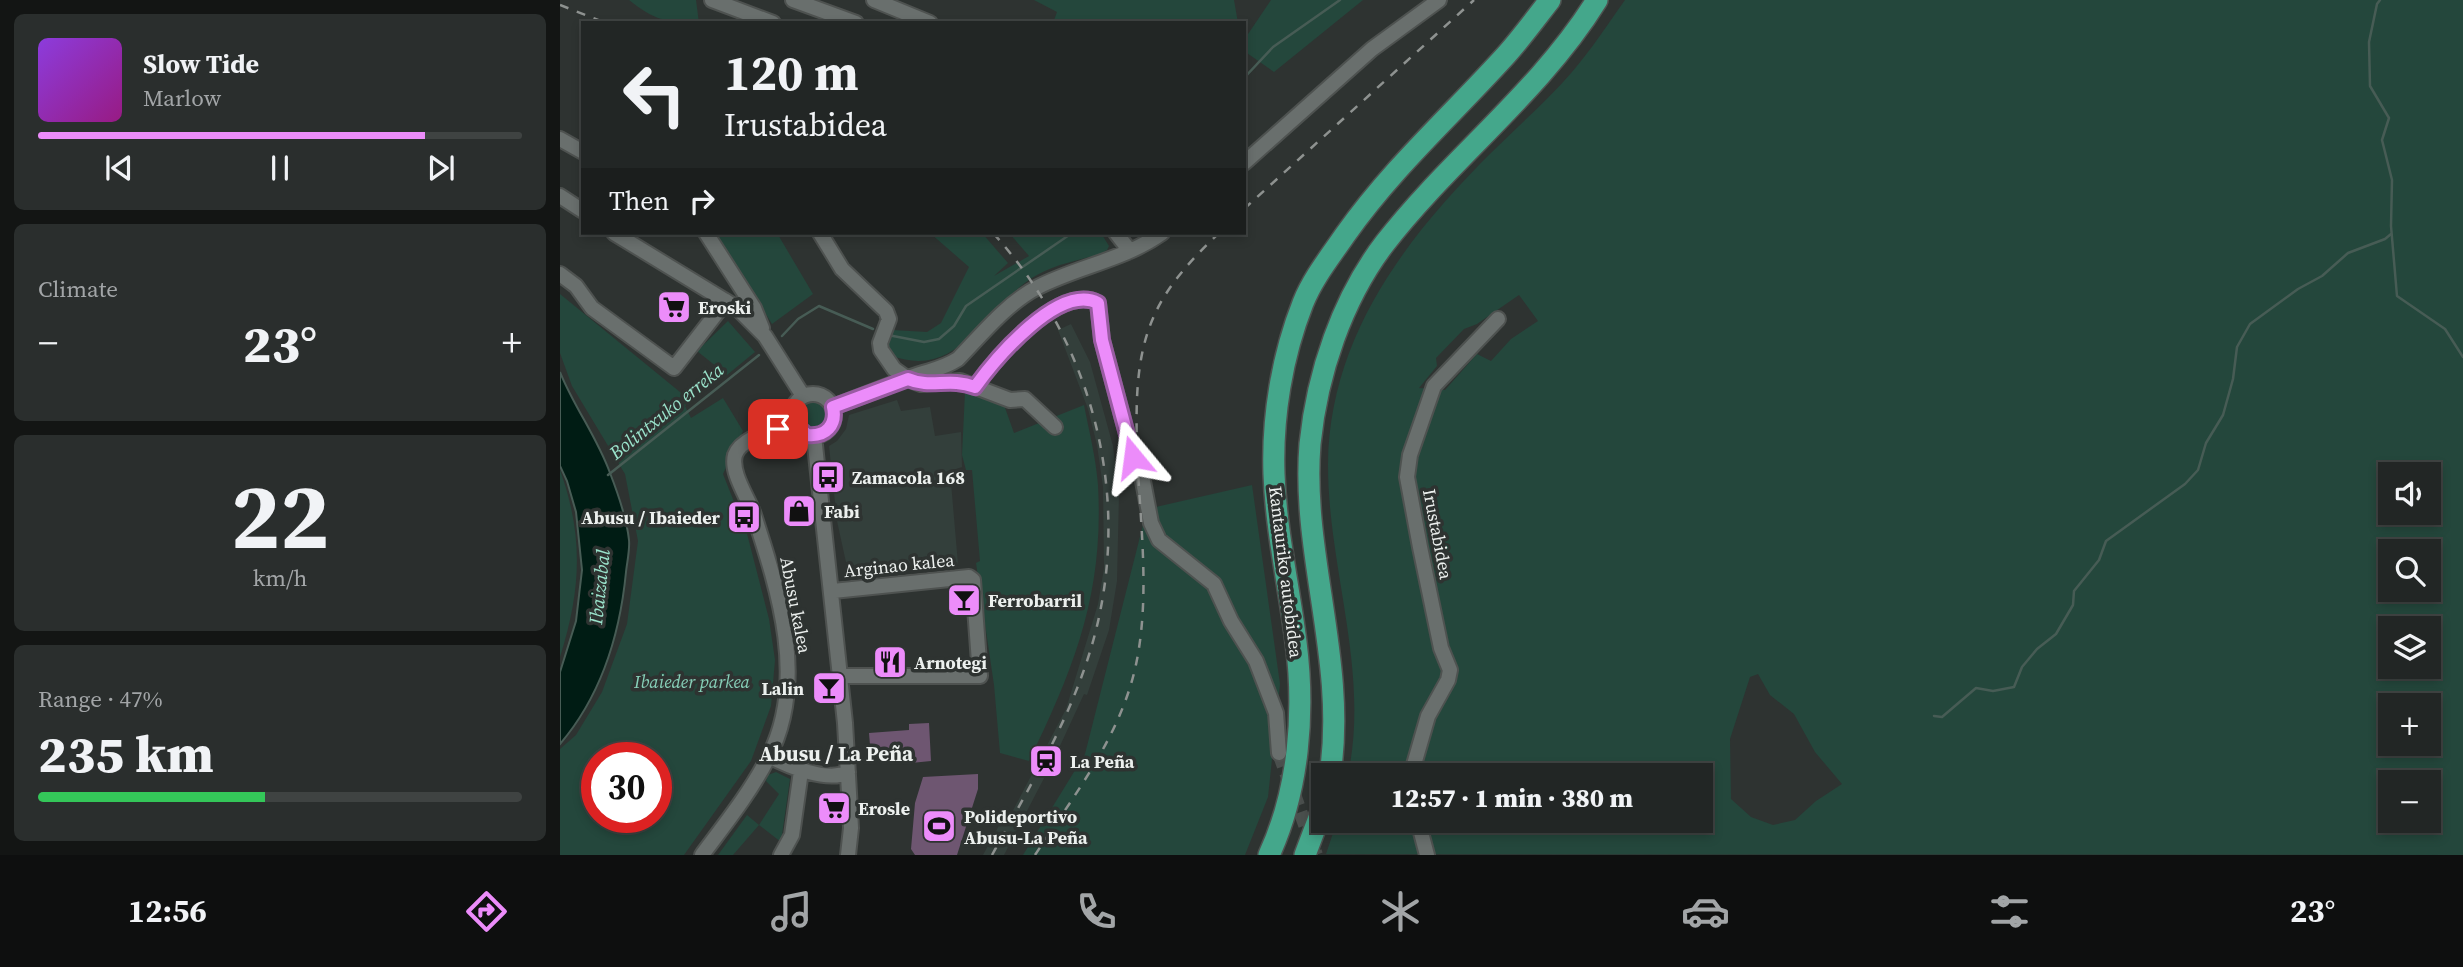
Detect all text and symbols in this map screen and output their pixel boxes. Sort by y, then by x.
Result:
text: 120 m [724,39,859,106]
text: Slow Tide [143,46,259,82]
icon: left [609,49,700,140]
text: Marlow [143,82,221,114]
text: Irustabidea [724,103,887,147]
icon: previous [100,149,138,187]
icon: pause [261,149,299,187]
icon: next [422,149,460,187]
icon: right [683,182,721,220]
text: Then [609,183,669,219]
text: Climate [38,273,118,305]
supermarket icon: Eroski [655,288,693,326]
place label: Eroski [698,295,752,320]
text: 23° [243,308,317,379]
text: − [38,317,58,369]
text: + [502,317,522,369]
water label: Bolintxuko erreka [603,357,729,466]
pin [748,399,808,459]
icon: arrive [759,410,797,448]
position arrow [1096,420,1170,494]
text: 22 [231,454,329,578]
bus stop icon: Zamacola 168 [809,458,847,496]
map controls [2378,462,2441,833]
button: sound [2378,462,2441,525]
place label: Zamacola 168 [852,465,965,490]
street label: Kantauriko autobidea [1263,485,1309,660]
street label: Irustabidea [1417,487,1459,582]
shop icon: Fabi [780,492,818,530]
bus stop icon: Abusu / Ibaieder [725,498,763,536]
place label: Fabi [824,499,860,524]
place label: Abusu / Ibaieder [581,505,721,530]
button: search [2378,539,2441,602]
street label: Arginao kalea [843,547,956,583]
water label: Ibaizabal [582,548,616,627]
street label: Abusu kalea [774,555,818,656]
text: km/h [253,562,307,594]
bar icon: Ferrobarril [945,581,983,619]
place label: Ferrobarril [988,588,1082,613]
button: layers [2378,616,2441,679]
restaurant icon: Arnotegi [871,643,909,681]
place label: Arnotegi [914,650,987,675]
park label: Ibaieder parkea [633,669,751,694]
bar icon: Lalin [810,669,848,707]
place label: Lalin [761,676,804,701]
text: Range · 47% [38,683,163,715]
button: + [2378,693,2441,756]
text: 235 km [38,718,214,789]
district label: Abusu / La Peña [759,739,914,768]
speed limit sign: 30 [581,742,672,833]
station icon: La Peña [1027,742,1065,780]
place label: La Peña [1070,749,1135,774]
button: − [2378,770,2441,833]
text: 12:57 · 1 min · 380 m [1391,780,1633,816]
supermarket icon: Erosle [815,789,853,827]
place label: Erosle [858,796,910,821]
place label: Polideportivo Abusu-La Peña [964,804,1088,850]
sports icon: Polideportivo Abusu-La Peña [920,807,958,845]
icon: directions [462,887,511,936]
icon: music [767,887,816,936]
icon: phone [1072,887,1121,936]
icon: climate [1376,887,1425,936]
icon: car [1681,887,1730,936]
icon: filters [1985,887,2034,936]
text: 12:56 [128,889,207,933]
text: 23° [2290,889,2335,933]

